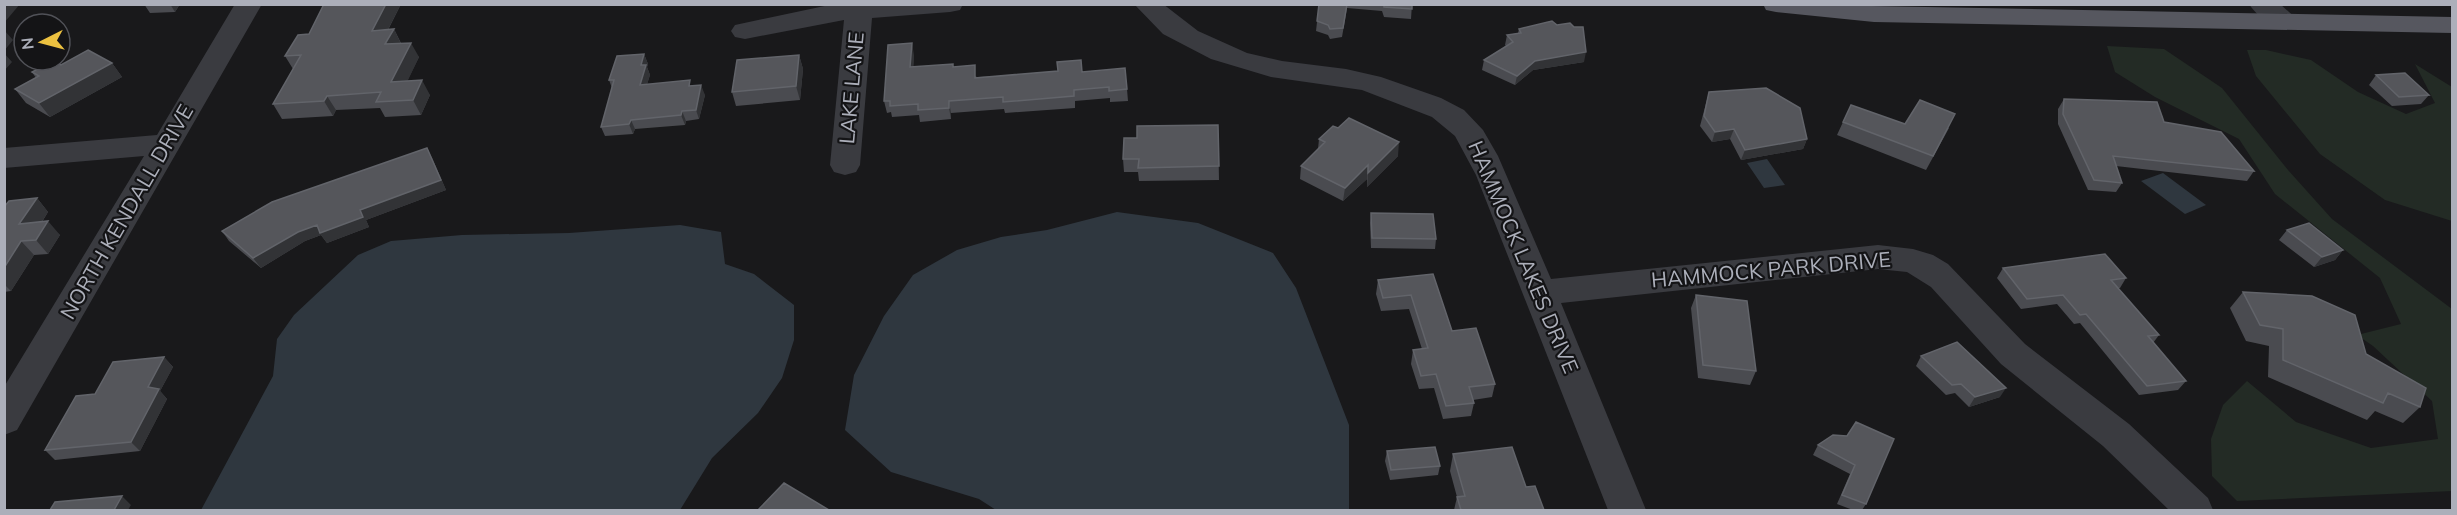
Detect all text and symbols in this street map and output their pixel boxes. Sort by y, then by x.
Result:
north arrow [12,12,72,72]
street label: LAKE LANE [833,31,869,145]
text: N [17,37,38,51]
street label: NORTH KENDALL DRIVE [54,100,198,323]
street label: HAMMOCK LAKES DRIVE [1463,136,1585,377]
street label: HAMMOCK PARK DRIVE [1650,246,1892,292]

